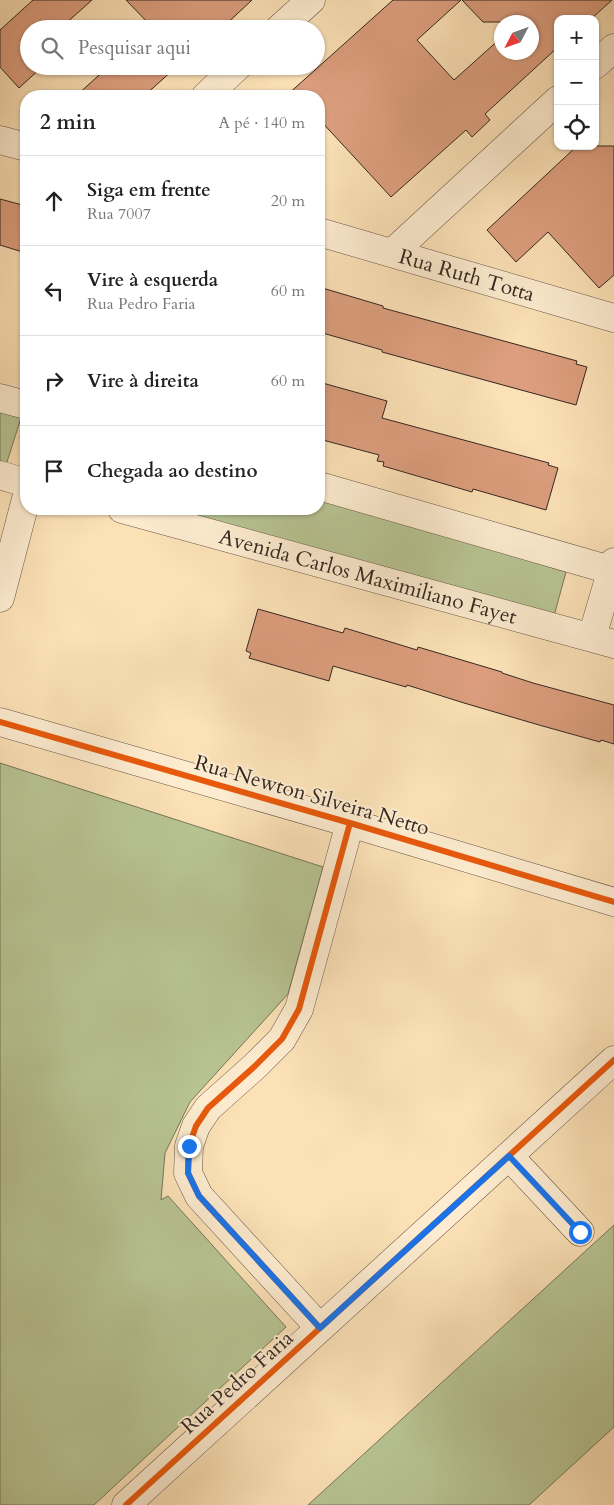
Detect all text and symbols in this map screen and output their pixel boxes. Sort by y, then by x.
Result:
north arrow [494,15,539,60]
map controls [554,15,599,150]
button: + [554,15,599,60]
search box [20,20,325,75]
icon: search [38,34,66,62]
text: Pesquisar aqui [78,35,191,61]
button: − [554,60,599,105]
button: locate [554,105,599,150]
text: 2 min [40,108,96,137]
text: A pé · 140 m [218,112,305,134]
text: Siga em frente [87,177,211,203]
icon: ahead [40,187,68,215]
text: 20 m [271,190,305,212]
text: Rua 7007 [87,203,151,225]
street label: Rua Ruth Totta [396,242,538,309]
text: Vire à esquerda [87,267,218,293]
icon: left [40,277,68,305]
text: 60 m [271,280,305,302]
text: Rua Pedro Faria [87,293,195,315]
icon: right [40,367,68,395]
text: Vire à direita [87,368,199,394]
text: 60 m [271,370,305,392]
icon: arrive [40,457,68,485]
text: Chegada ao destino [87,458,258,484]
street label: Avenida Carlos Maximiliano Fayet [216,522,520,632]
street label: Rua Newton Silveira Netto [191,748,433,843]
route end [178,1135,201,1158]
route start [569,1221,592,1244]
street label: Rua Pedro Faria [175,1324,300,1441]

